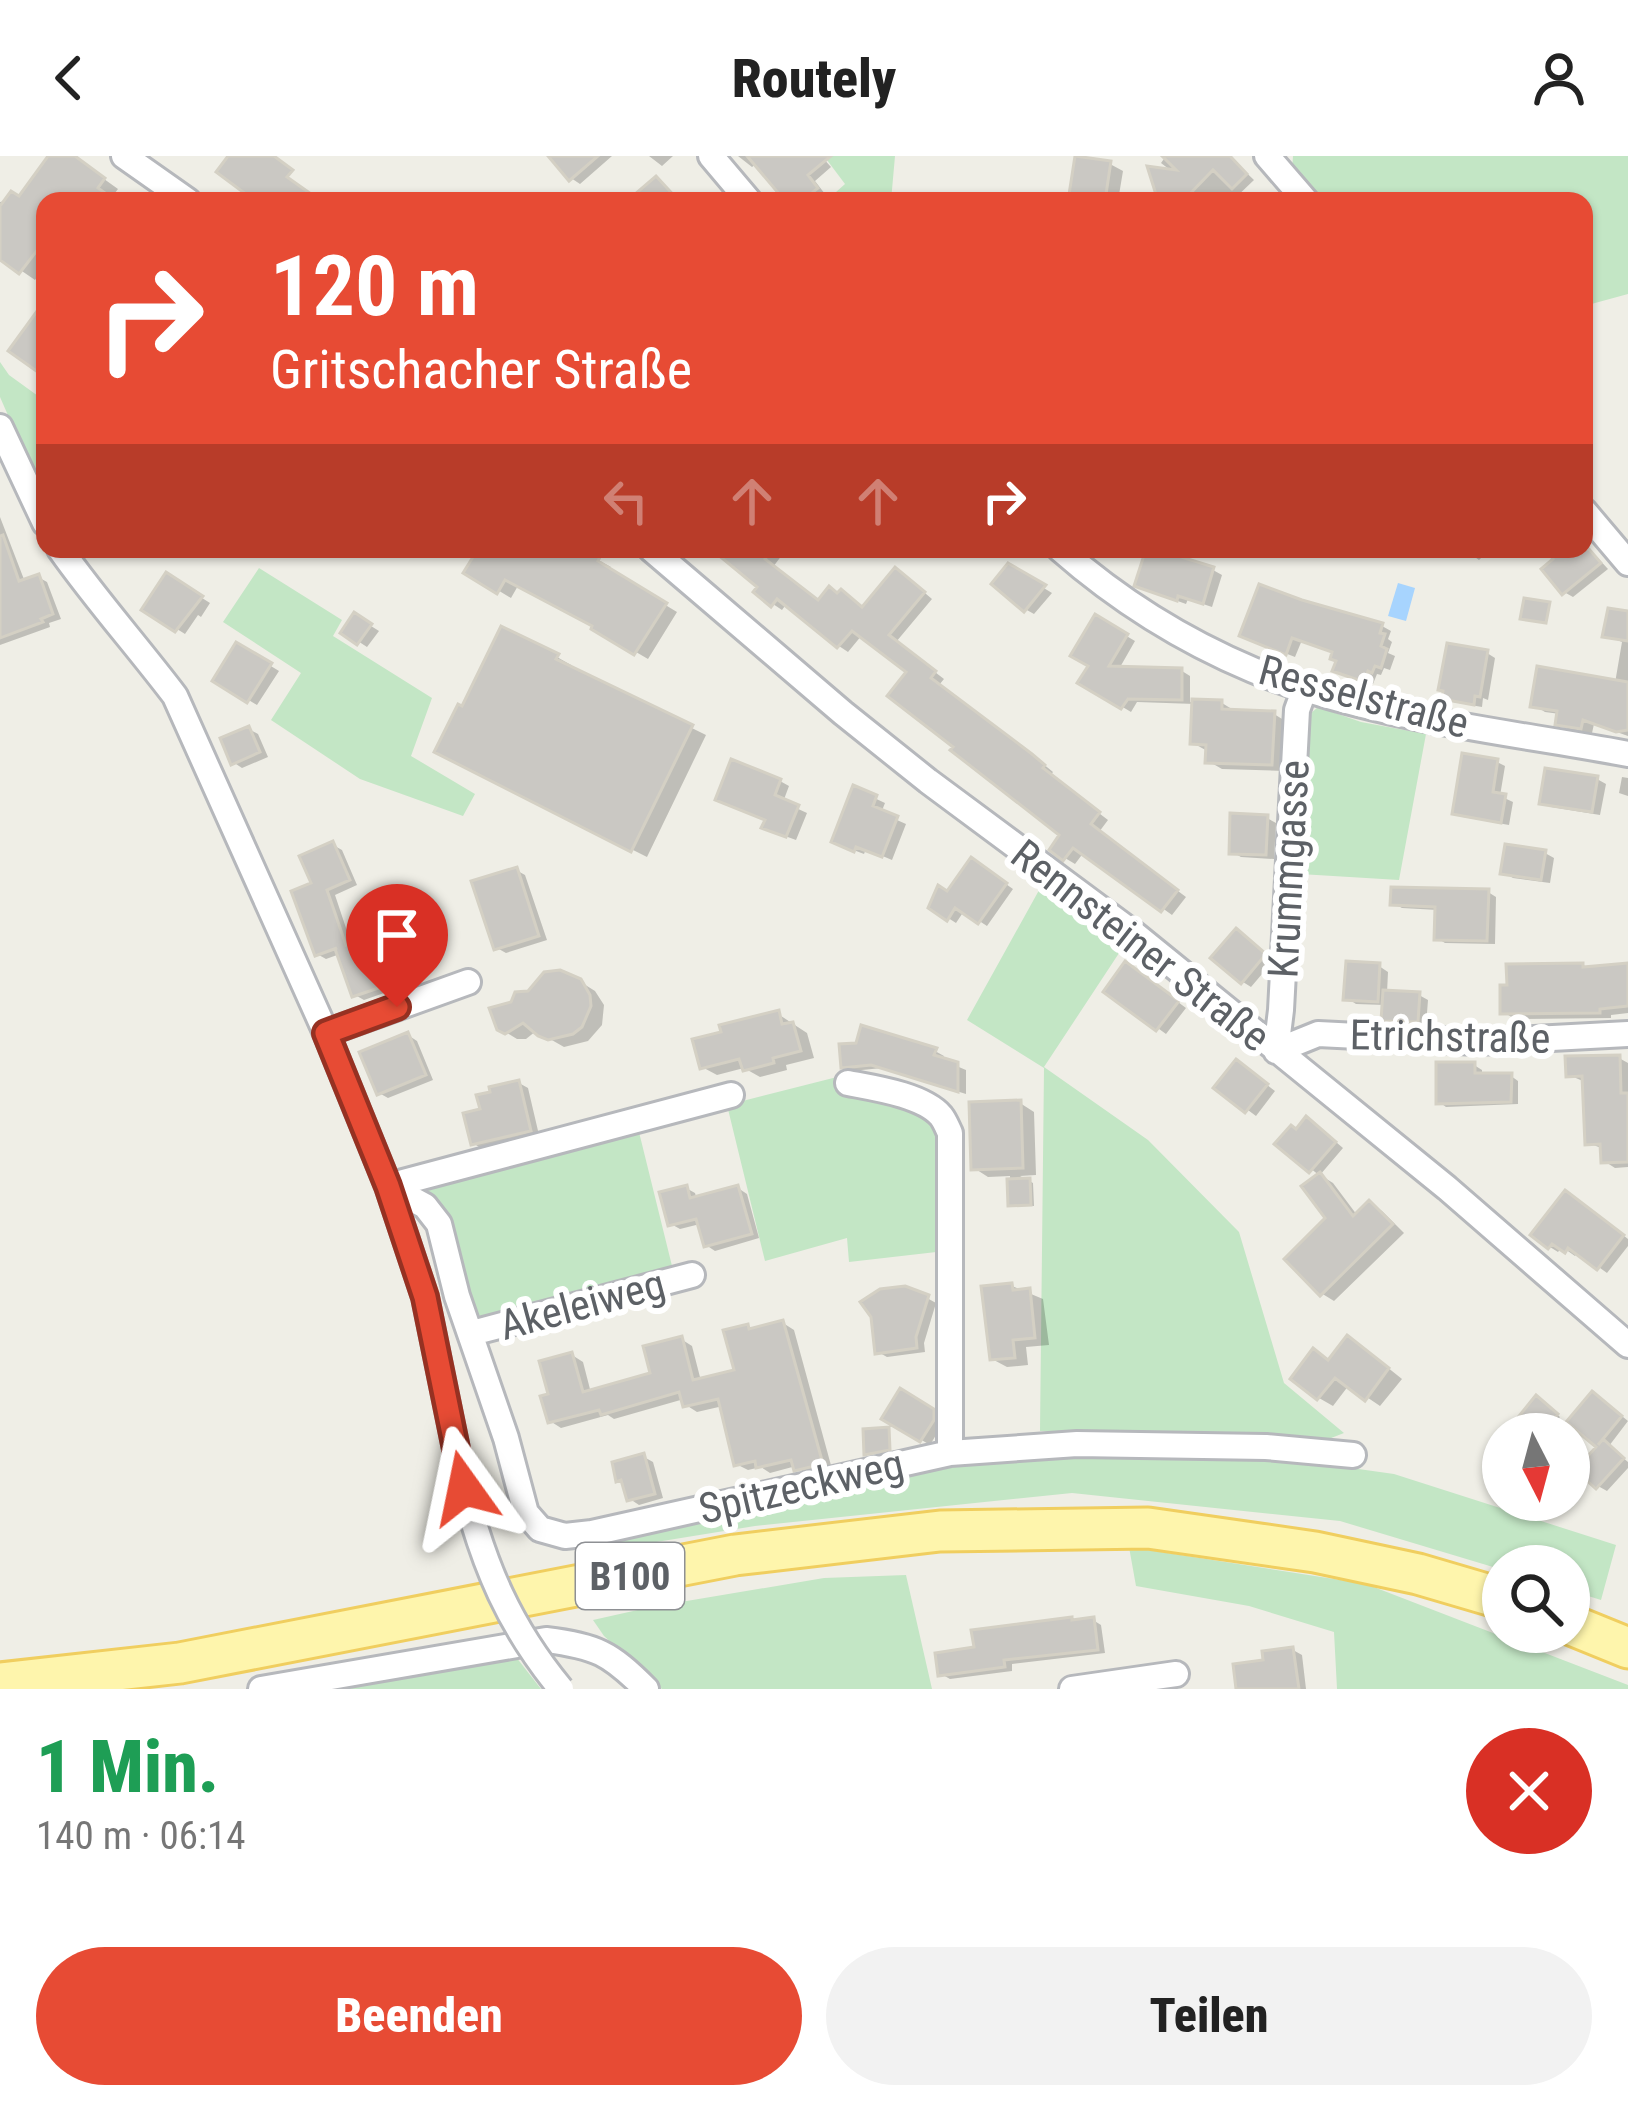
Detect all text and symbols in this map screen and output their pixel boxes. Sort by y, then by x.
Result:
icon: back [36,45,102,111]
icon: person [1526,45,1592,111]
text: Routely [732,47,896,110]
text: 120 m [270,237,479,336]
icon: right [72,240,228,396]
text: Gritschacher Straße [270,338,692,401]
icon: left [593,468,659,534]
icon: ahead [719,468,785,534]
icon: ahead [845,468,911,534]
icon: right [971,468,1037,534]
street label: Resselstraße [1254,645,1474,748]
street label: Krummgasse [1258,759,1319,979]
street label: Rennsteiner Straße [1002,829,1279,1061]
pin [346,884,448,1007]
icon: arrive [364,902,430,968]
street label: Etrichstraße [1349,1010,1551,1063]
street label: Akeleiweg [494,1259,670,1350]
north arrow [1482,1413,1590,1521]
map controls [1482,1413,1590,1653]
position arrow [401,1425,527,1551]
street label: Spitzeckweg [694,1439,908,1534]
road number: B100 [576,1543,684,1609]
button: search [1482,1545,1590,1653]
text: 1 Min. [36,1725,219,1810]
button: close [1466,1728,1592,1854]
text: 140 m · 06:14 [36,1813,246,1859]
button: Beenden [36,1947,802,2085]
button: Teilen [826,1947,1592,2085]

